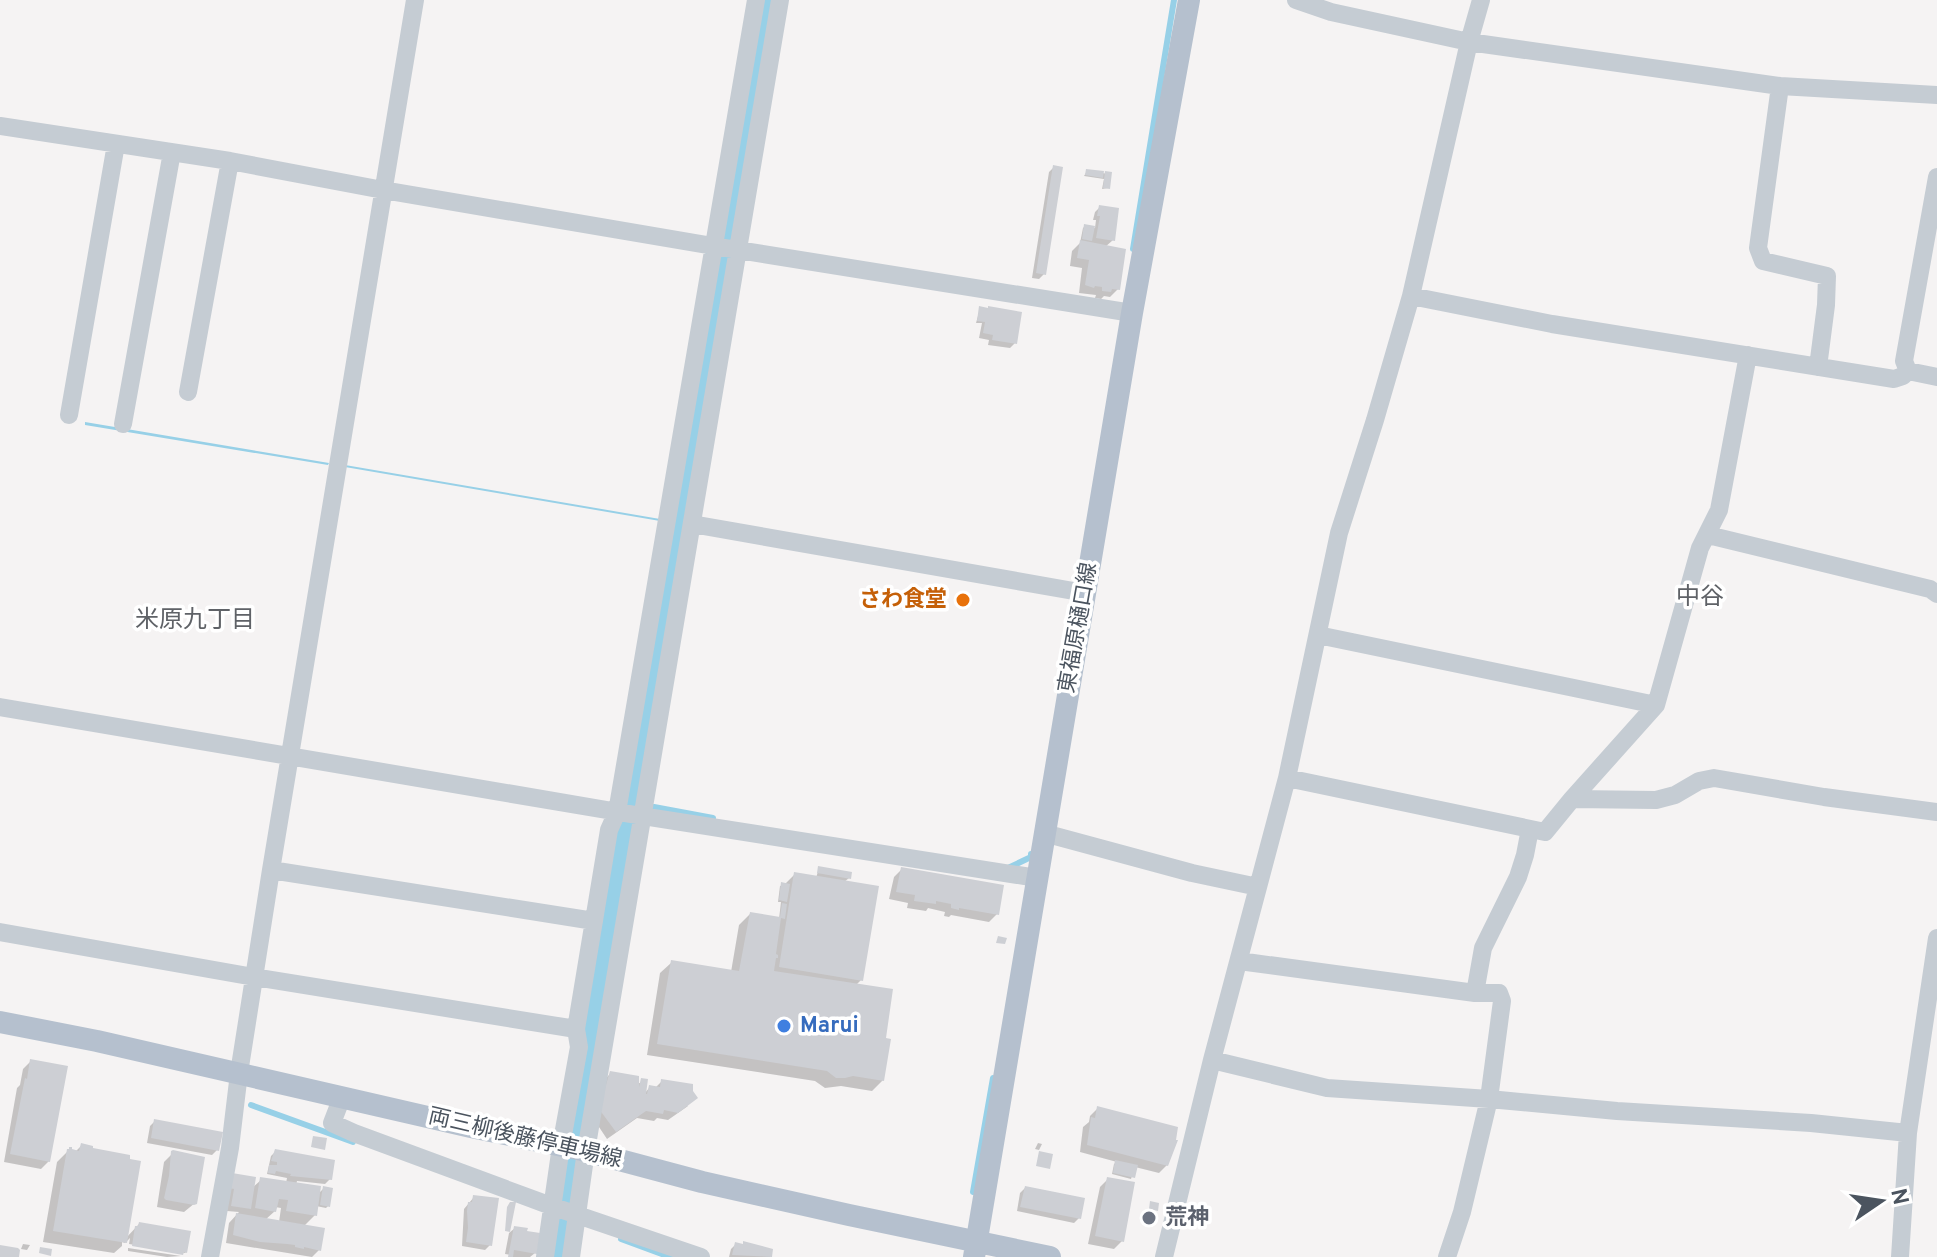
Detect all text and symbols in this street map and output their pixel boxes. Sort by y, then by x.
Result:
street label: 東福原樋口線 [1054,561,1104,695]
district label: 中谷 [1676,583,1724,613]
place label: さわ食堂 [859,587,947,614]
marker: さわ食堂 [954,591,972,609]
district label: 米原九丁目 [135,606,255,636]
place label: Marui [800,1013,859,1040]
marker: Marui [775,1017,793,1035]
street label: 両三柳後藤停車場線 [425,1104,625,1174]
north arrow [1841,1161,1921,1241]
text: N [1883,1186,1913,1208]
place label: 荒神 [1165,1205,1209,1232]
marker: 荒神 [1140,1209,1158,1227]

